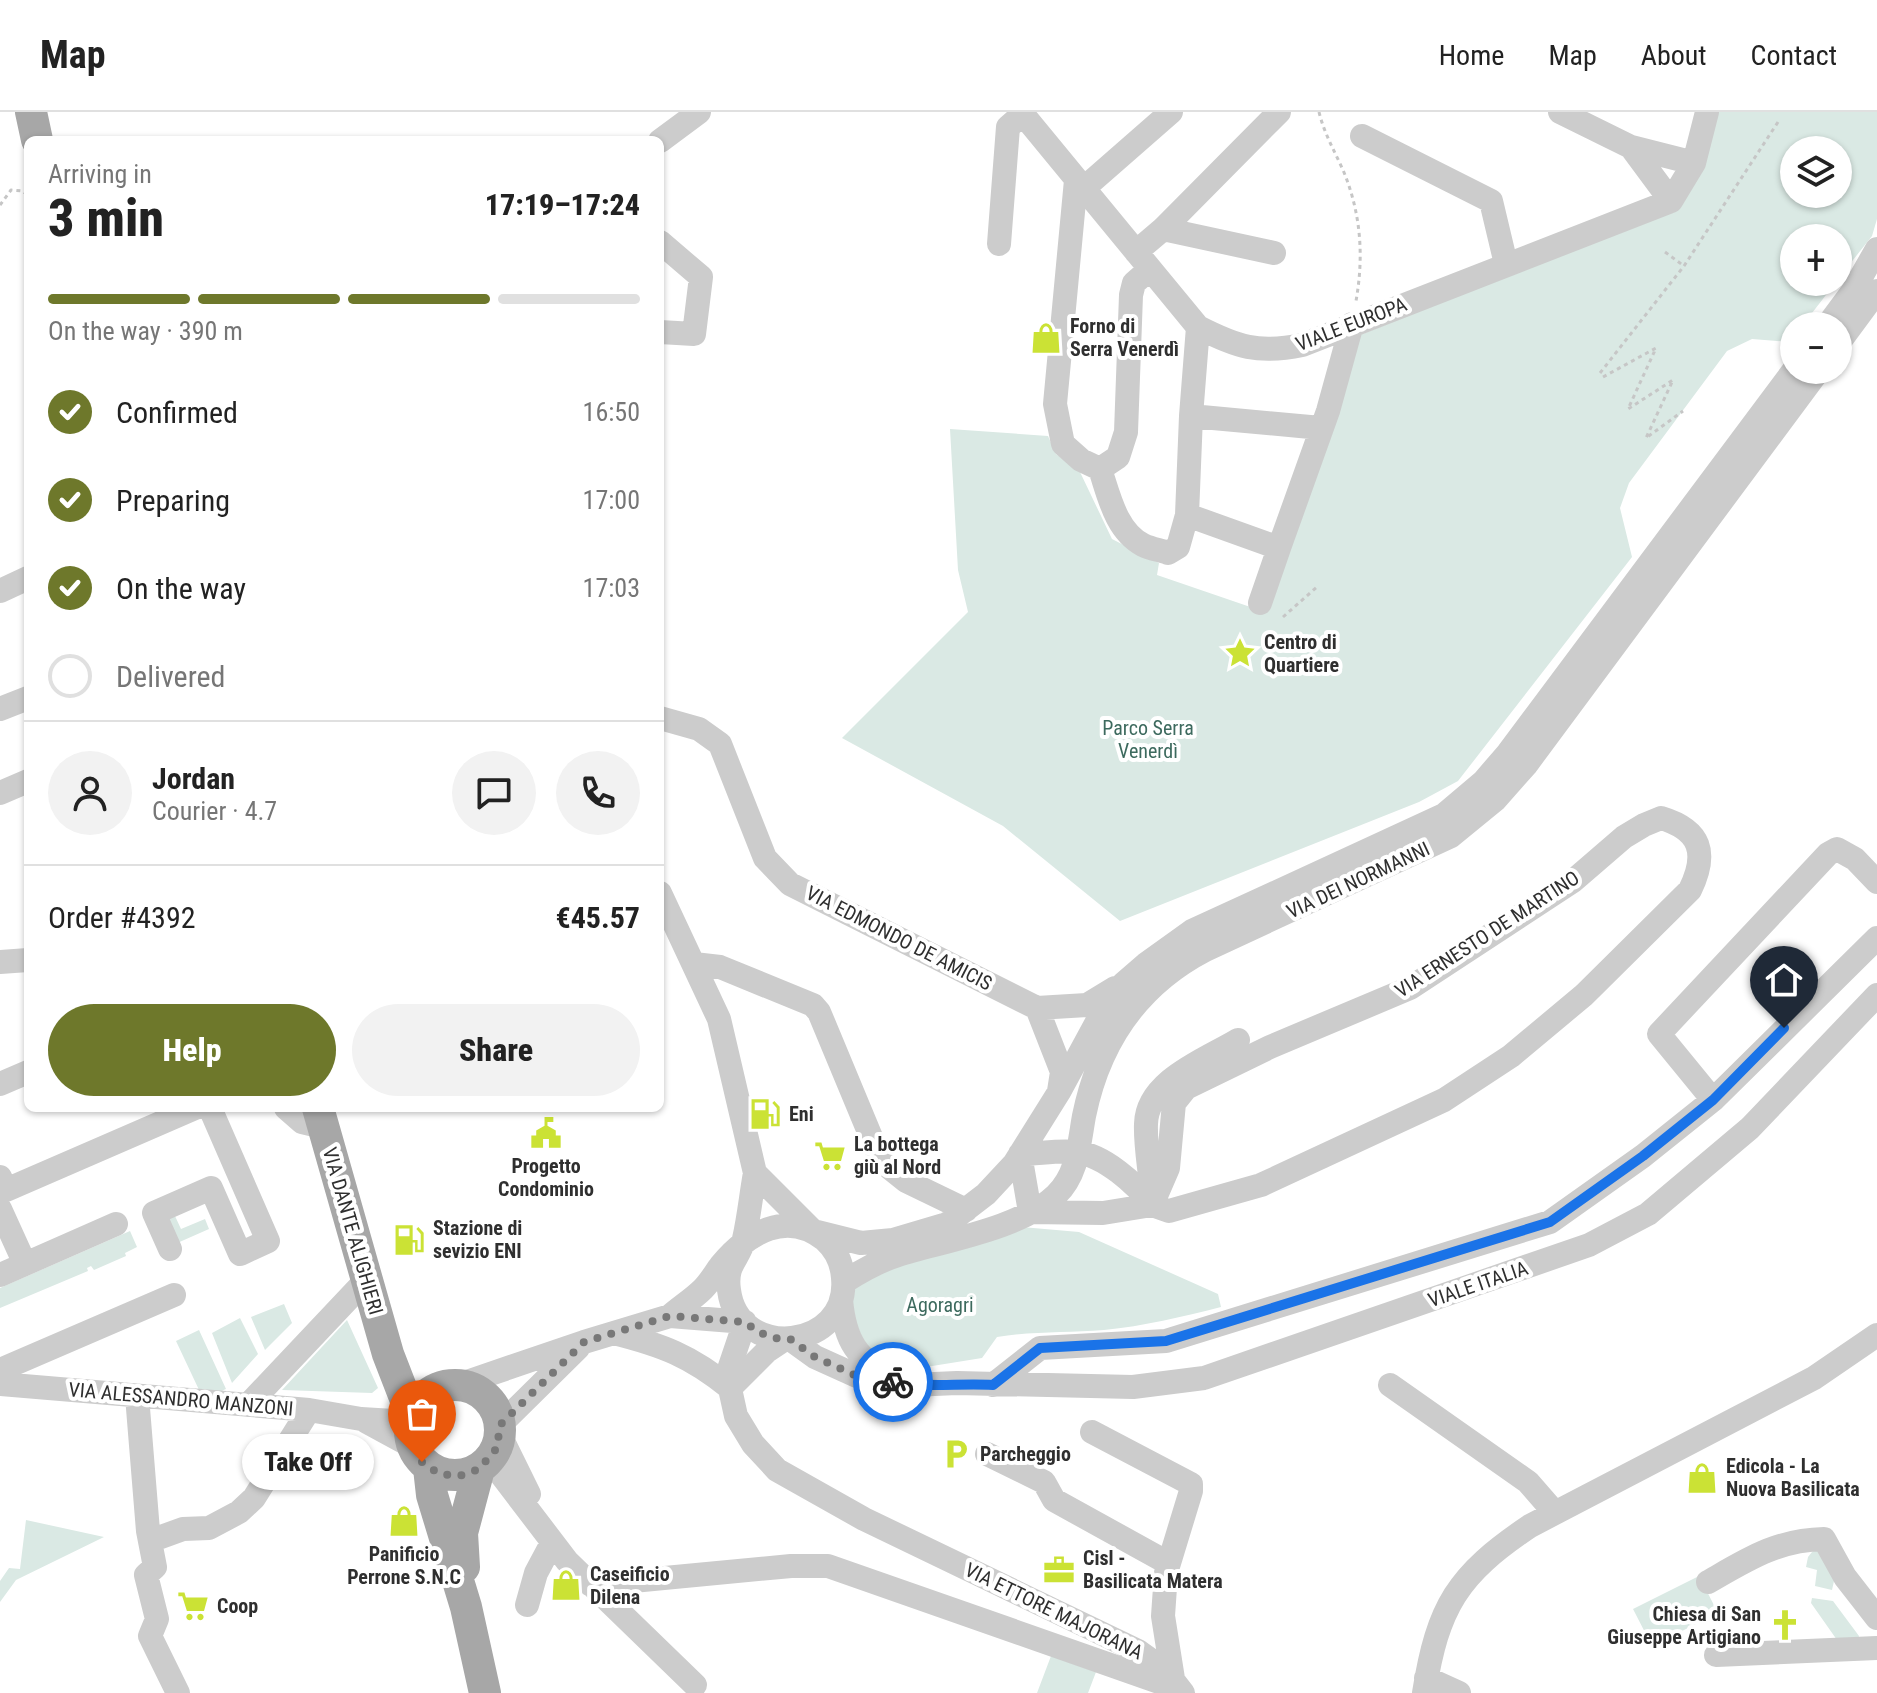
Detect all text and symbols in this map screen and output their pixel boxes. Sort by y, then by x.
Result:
text: Map [40,33,106,77]
text: Home [1439,39,1504,72]
text: Map [1548,39,1597,72]
text: About [1641,39,1707,72]
text: Contact [1751,39,1837,72]
map controls [1780,136,1852,384]
button: layers [1780,136,1852,208]
text: Arriving in [48,159,152,189]
text: 17:19–17:24 [485,187,640,222]
text: 3 min [48,188,164,249]
button: + [1780,224,1852,296]
street label: VIALE EUROPA [1292,292,1410,356]
button: − [1780,312,1852,384]
place label: Forno di Serra Venerdì [1070,314,1179,361]
text: On the way · 390 m [48,316,243,346]
shop icon: Forno di Serra Venerdì [1029,321,1063,355]
icon: check [48,390,92,434]
text: Confirmed [116,395,238,430]
text: 16:50 [583,397,640,427]
icon: check [48,478,92,522]
text: Preparing [116,483,230,518]
text: 17:00 [583,485,640,515]
icon: check [48,566,92,610]
text: On the way [116,571,246,606]
text: 17:03 [583,573,640,603]
place label: Centro di Quartiere [1264,630,1339,677]
place icon: Centro di Quartiere [1223,636,1257,670]
text: Delivered [116,659,225,694]
park label: Parco Serra Venerdì [1102,716,1194,763]
button: person [48,751,132,835]
button: chat [452,751,536,835]
button: phone [556,751,640,835]
text: Jordan [152,761,235,796]
text: Courier · 4.7 [152,796,277,826]
street label: VIA DEI NORMANNI [1283,836,1433,924]
street label: VIA ERNESTO DE MARTINO [1390,865,1584,1003]
street label: VIA EDMONDO DE AMICIS [802,881,996,995]
text: Order #4392 [48,900,196,935]
text: €45.57 [555,900,640,935]
pin [1750,946,1818,1028]
icon: home [1762,958,1806,1002]
button: Help [48,1004,336,1096]
button: Share [352,1004,640,1096]
fuel station icon: Eni [748,1097,782,1131]
place label: Eni [789,1102,814,1126]
public building icon: Progetto Condominio [529,1116,563,1150]
place label: La bottega giù al Nord [854,1132,941,1179]
supermarket icon: La bottega giù al Nord [813,1139,847,1173]
street label: VIA DANTE ALIGHIERI [318,1144,388,1318]
place label: Progetto Condominio [498,1154,594,1201]
place label: Stazione di sevizio ENI [433,1216,522,1263]
fuel station icon: Stazione di sevizio ENI [392,1223,426,1257]
street label: VIALE ITALIA [1425,1256,1532,1312]
park label: Agoragri [906,1293,974,1317]
courier [853,1342,933,1422]
icon: bike [871,1360,915,1404]
street label: VIA ALESSANDRO MANZONI [68,1377,294,1421]
pin [388,1380,456,1462]
icon: bag [400,1392,444,1436]
callout: Take Off [242,1434,374,1490]
parking icon: Parcheggio [939,1437,973,1471]
place label: Parcheggio [980,1442,1071,1466]
text: Take Off [264,1447,352,1477]
place label: Edicola - La Nuova Basilicata [1726,1454,1860,1501]
shop icon: Edicola - La Nuova Basilicata [1685,1461,1719,1495]
shop icon: Panificio Perrone S.N.C [387,1504,421,1538]
place label: Panificio Perrone S.N.C [347,1542,461,1589]
place label: Cisl - Basilicata Matera [1083,1546,1223,1593]
office icon: Cisl - Basilicata Matera [1042,1553,1076,1587]
street label: VIA ETTORE MAJORANA [961,1557,1147,1665]
place label: Caseificio Dilena [590,1562,670,1609]
shop icon: Caseificio Dilena [549,1568,583,1602]
supermarket icon: Coop [176,1589,210,1623]
place label: Coop [217,1594,258,1618]
place label: Chiesa di San Giuseppe Artigiano [1607,1602,1761,1649]
church icon: Chiesa di San Giuseppe Artigiano [1768,1608,1802,1642]

